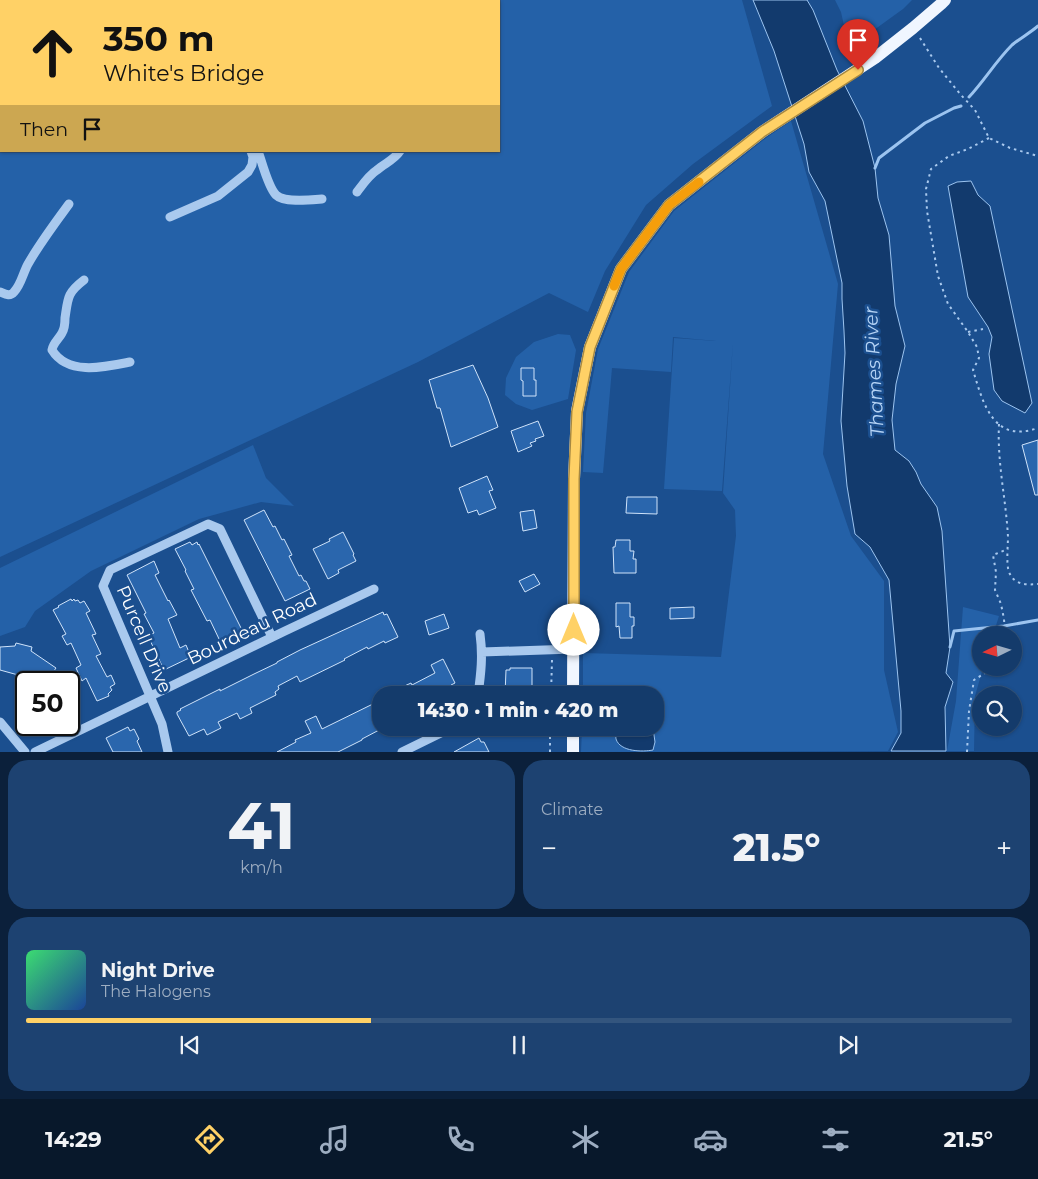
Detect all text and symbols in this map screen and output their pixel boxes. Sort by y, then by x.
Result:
text: 350 m [103,17,215,60]
pin [837,19,879,70]
icon: ahead [20,20,85,85]
icon: arrive [844,26,872,54]
text: White's Bridge [103,60,264,87]
icon: arrive [78,115,106,143]
text: Then [20,118,68,141]
water label: Thames River [859,306,889,438]
street label: Purcell Drive [112,582,177,696]
street label: Bourdeau Road [184,588,320,670]
position arrow [547,603,599,655]
north arrow [972,626,1022,676]
map controls [972,626,1022,736]
speed limit sign: 50 [15,671,80,736]
button: search [972,686,1022,736]
text: 14:30 · 1 min · 420 m [418,699,618,722]
text: 41 [227,786,296,865]
text: Climate [541,800,603,819]
text: 21.5° [733,824,820,871]
text: − [541,831,557,865]
text: + [996,831,1012,865]
text: km/h [240,858,283,877]
text: Night Drive [101,959,215,982]
text: The Halogens [101,982,211,1001]
icon: previous [176,1031,204,1059]
icon: pause [505,1031,533,1059]
icon: next [834,1031,862,1059]
icon: directions [192,1122,227,1157]
icon: music [317,1122,352,1157]
icon: phone [443,1122,478,1157]
icon: climate [568,1122,603,1157]
icon: car [693,1122,728,1157]
icon: filters [818,1122,853,1157]
text: 14:29 [45,1126,102,1153]
text: 21.5° [943,1126,993,1153]

